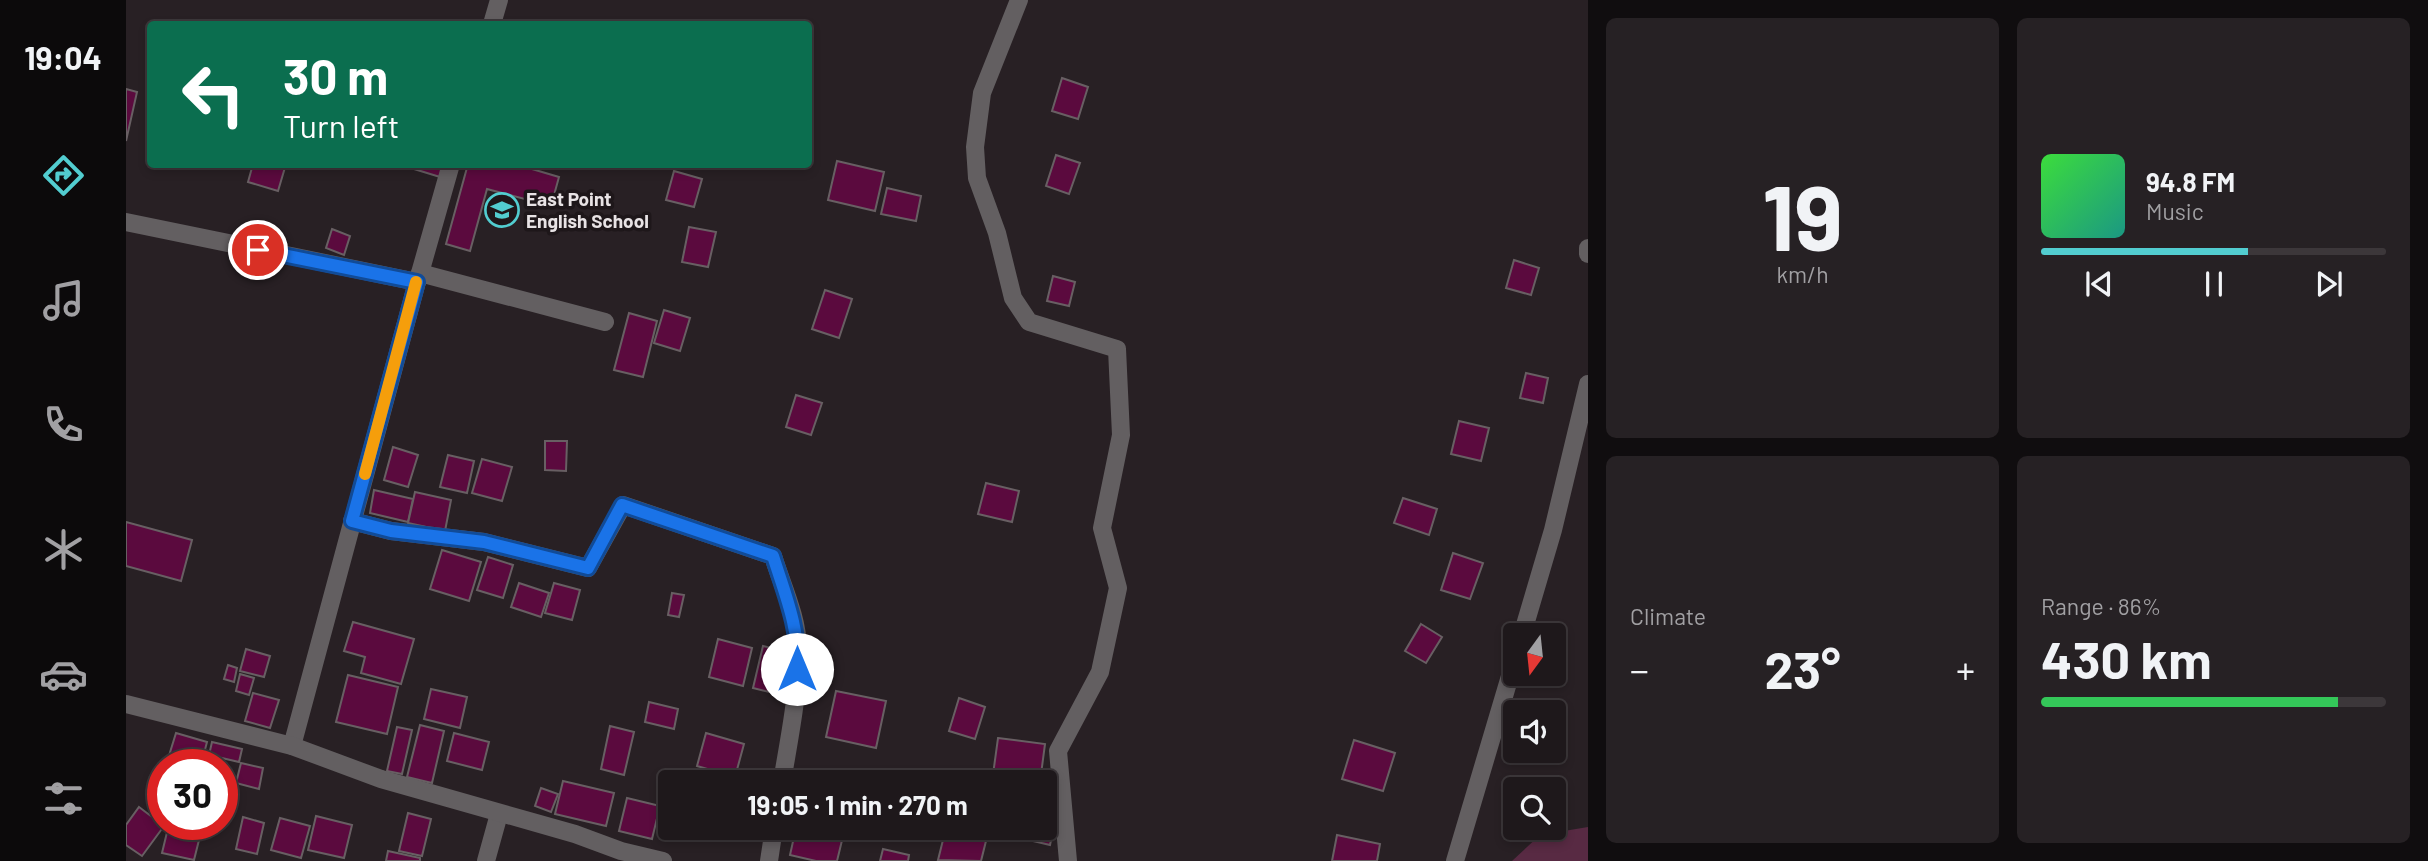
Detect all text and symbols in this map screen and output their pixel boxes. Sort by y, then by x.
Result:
text: 19:04 [24,38,102,76]
text: 30 m [283,46,388,105]
icon: left [168,49,259,140]
text: Turn left [283,106,400,144]
icon: directions [39,151,88,200]
text: 19 [1762,160,1843,269]
text: 94.8 FM [2146,166,2235,197]
place label: East Point English School [526,187,649,232]
school or university icon: East Point English School [483,191,521,229]
text: Music [2146,197,2204,225]
pin [228,220,288,280]
icon: arrive [239,231,277,269]
text: km/h [1776,260,1829,288]
icon: previous [2080,265,2118,303]
icon: pause [2195,265,2233,303]
icon: next [2310,265,2348,303]
icon: music [39,276,88,325]
icon: phone [39,400,88,449]
icon: climate [39,525,88,574]
text: Range · 86% [2041,592,2161,620]
text: Climate [1630,602,1706,630]
north arrow [1503,623,1566,686]
map controls [1503,623,1566,840]
text: 430 km [2041,627,2212,689]
position arrow [760,632,834,706]
text: 23° [1764,637,1841,699]
text: − [1630,646,1649,692]
text: + [1956,646,1975,692]
icon: car [39,650,88,699]
button: sound [1503,700,1566,763]
speed limit sign: 30 [147,749,238,840]
icon: filters [39,774,88,823]
button: search [1503,777,1566,840]
text: 19:05 · 1 min · 270 m [747,789,968,820]

